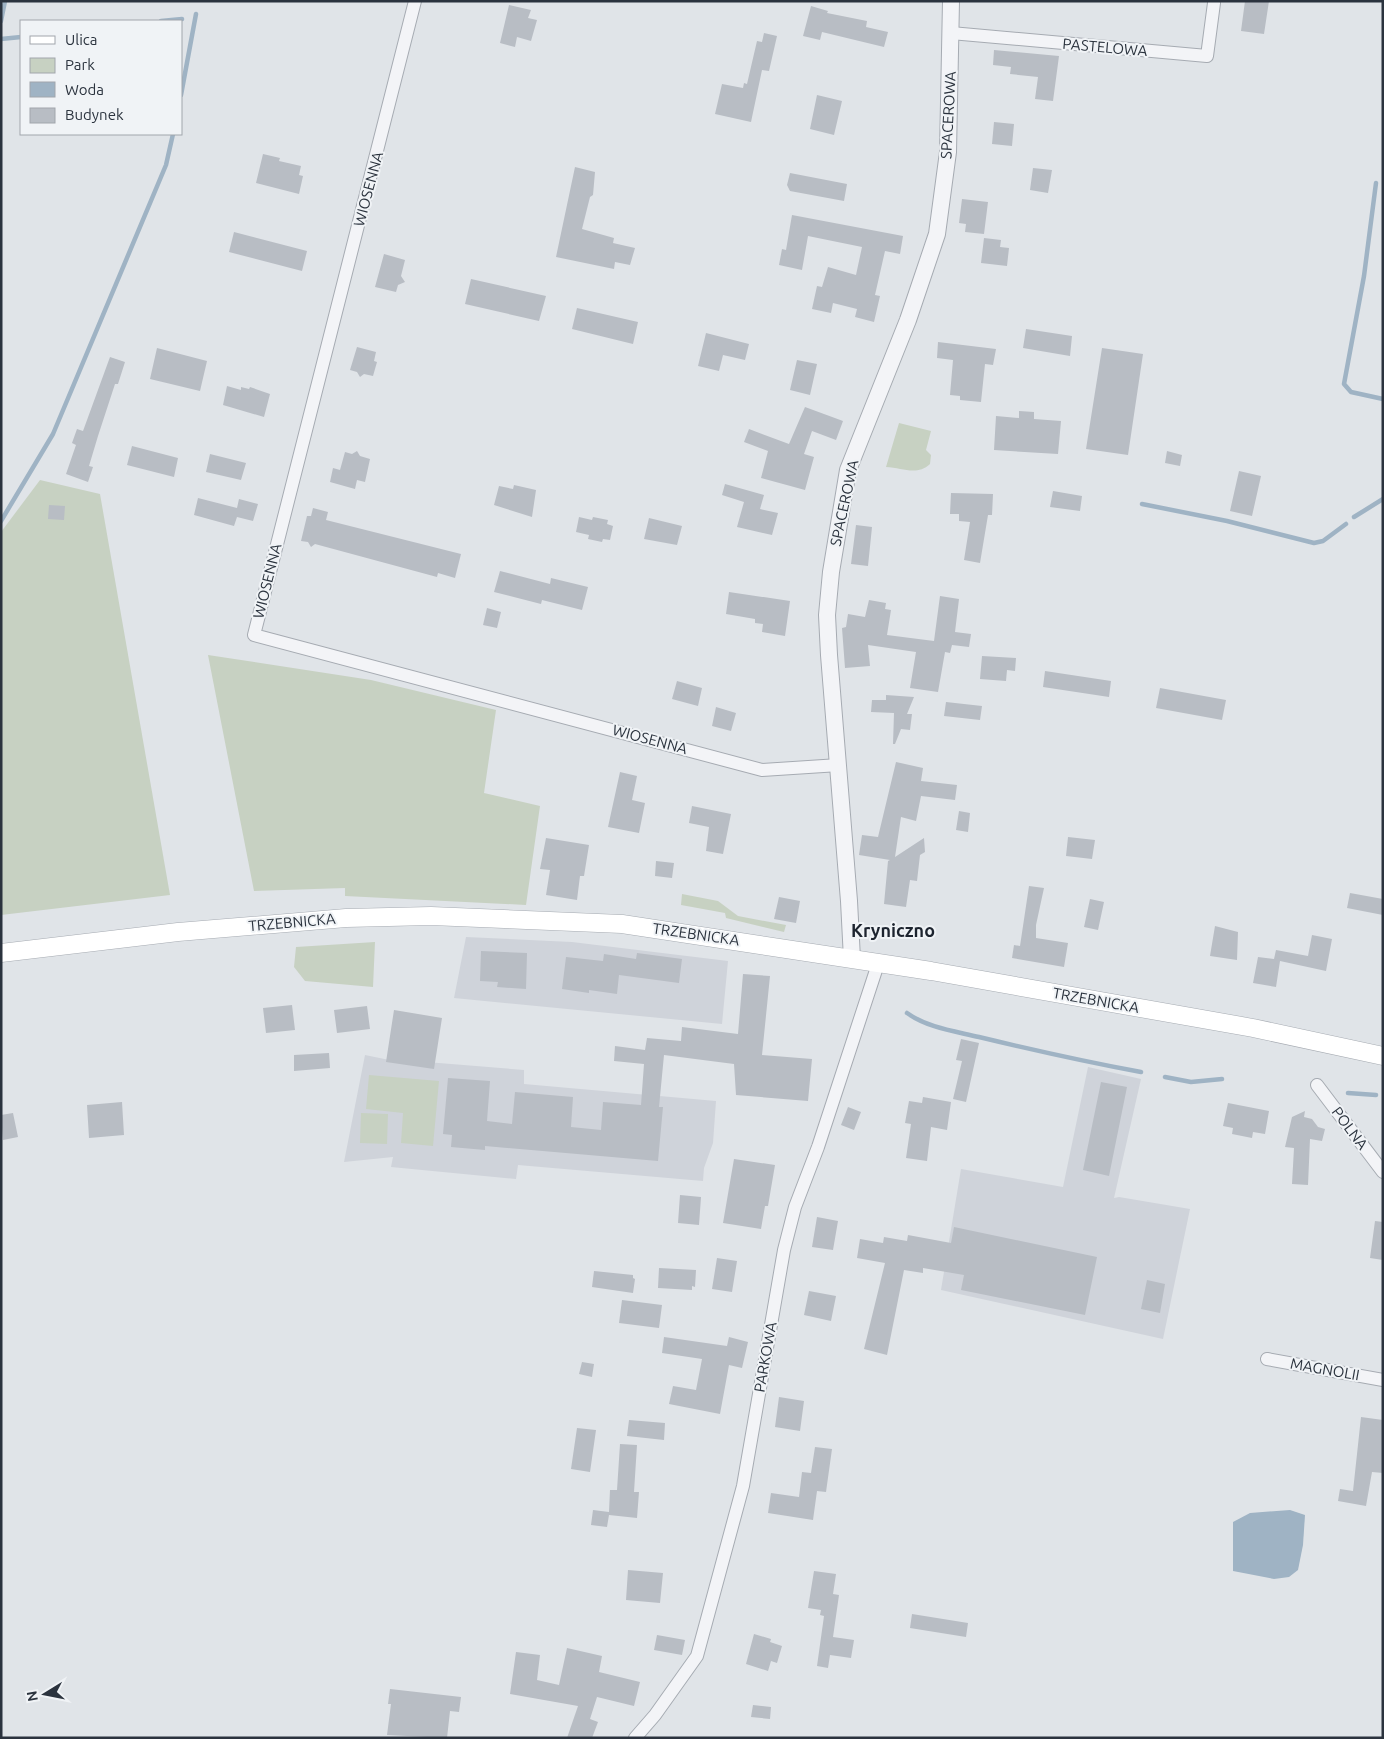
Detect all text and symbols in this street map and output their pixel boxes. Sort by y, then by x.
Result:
legend [20,20,182,135]
text: Ulica [65,31,97,48]
street label: PASTELOWA [1062,35,1148,59]
text: Park [65,56,95,73]
street label: SPACEROWA [937,70,959,159]
text: Woda [65,81,104,98]
text: Budynek [65,106,124,123]
street label: WIOSENNA [350,149,386,228]
street label: SPACEROWA [827,458,861,548]
street label: WIOSENNA [249,541,285,620]
street label: WIOSENNA [611,721,690,757]
street label: TRZEBNICKA [248,910,337,934]
street label: TRZEBNICKA [652,919,741,949]
district label: Kryniczno [851,920,935,940]
street label: TRZEBNICKA [1051,984,1141,1016]
street label: POLNA [1329,1103,1372,1153]
street label: PARKOWA [750,1320,780,1394]
street label: MAGNOLII [1289,1355,1361,1383]
north arrow [20,1669,70,1719]
text: N [23,1690,41,1703]

